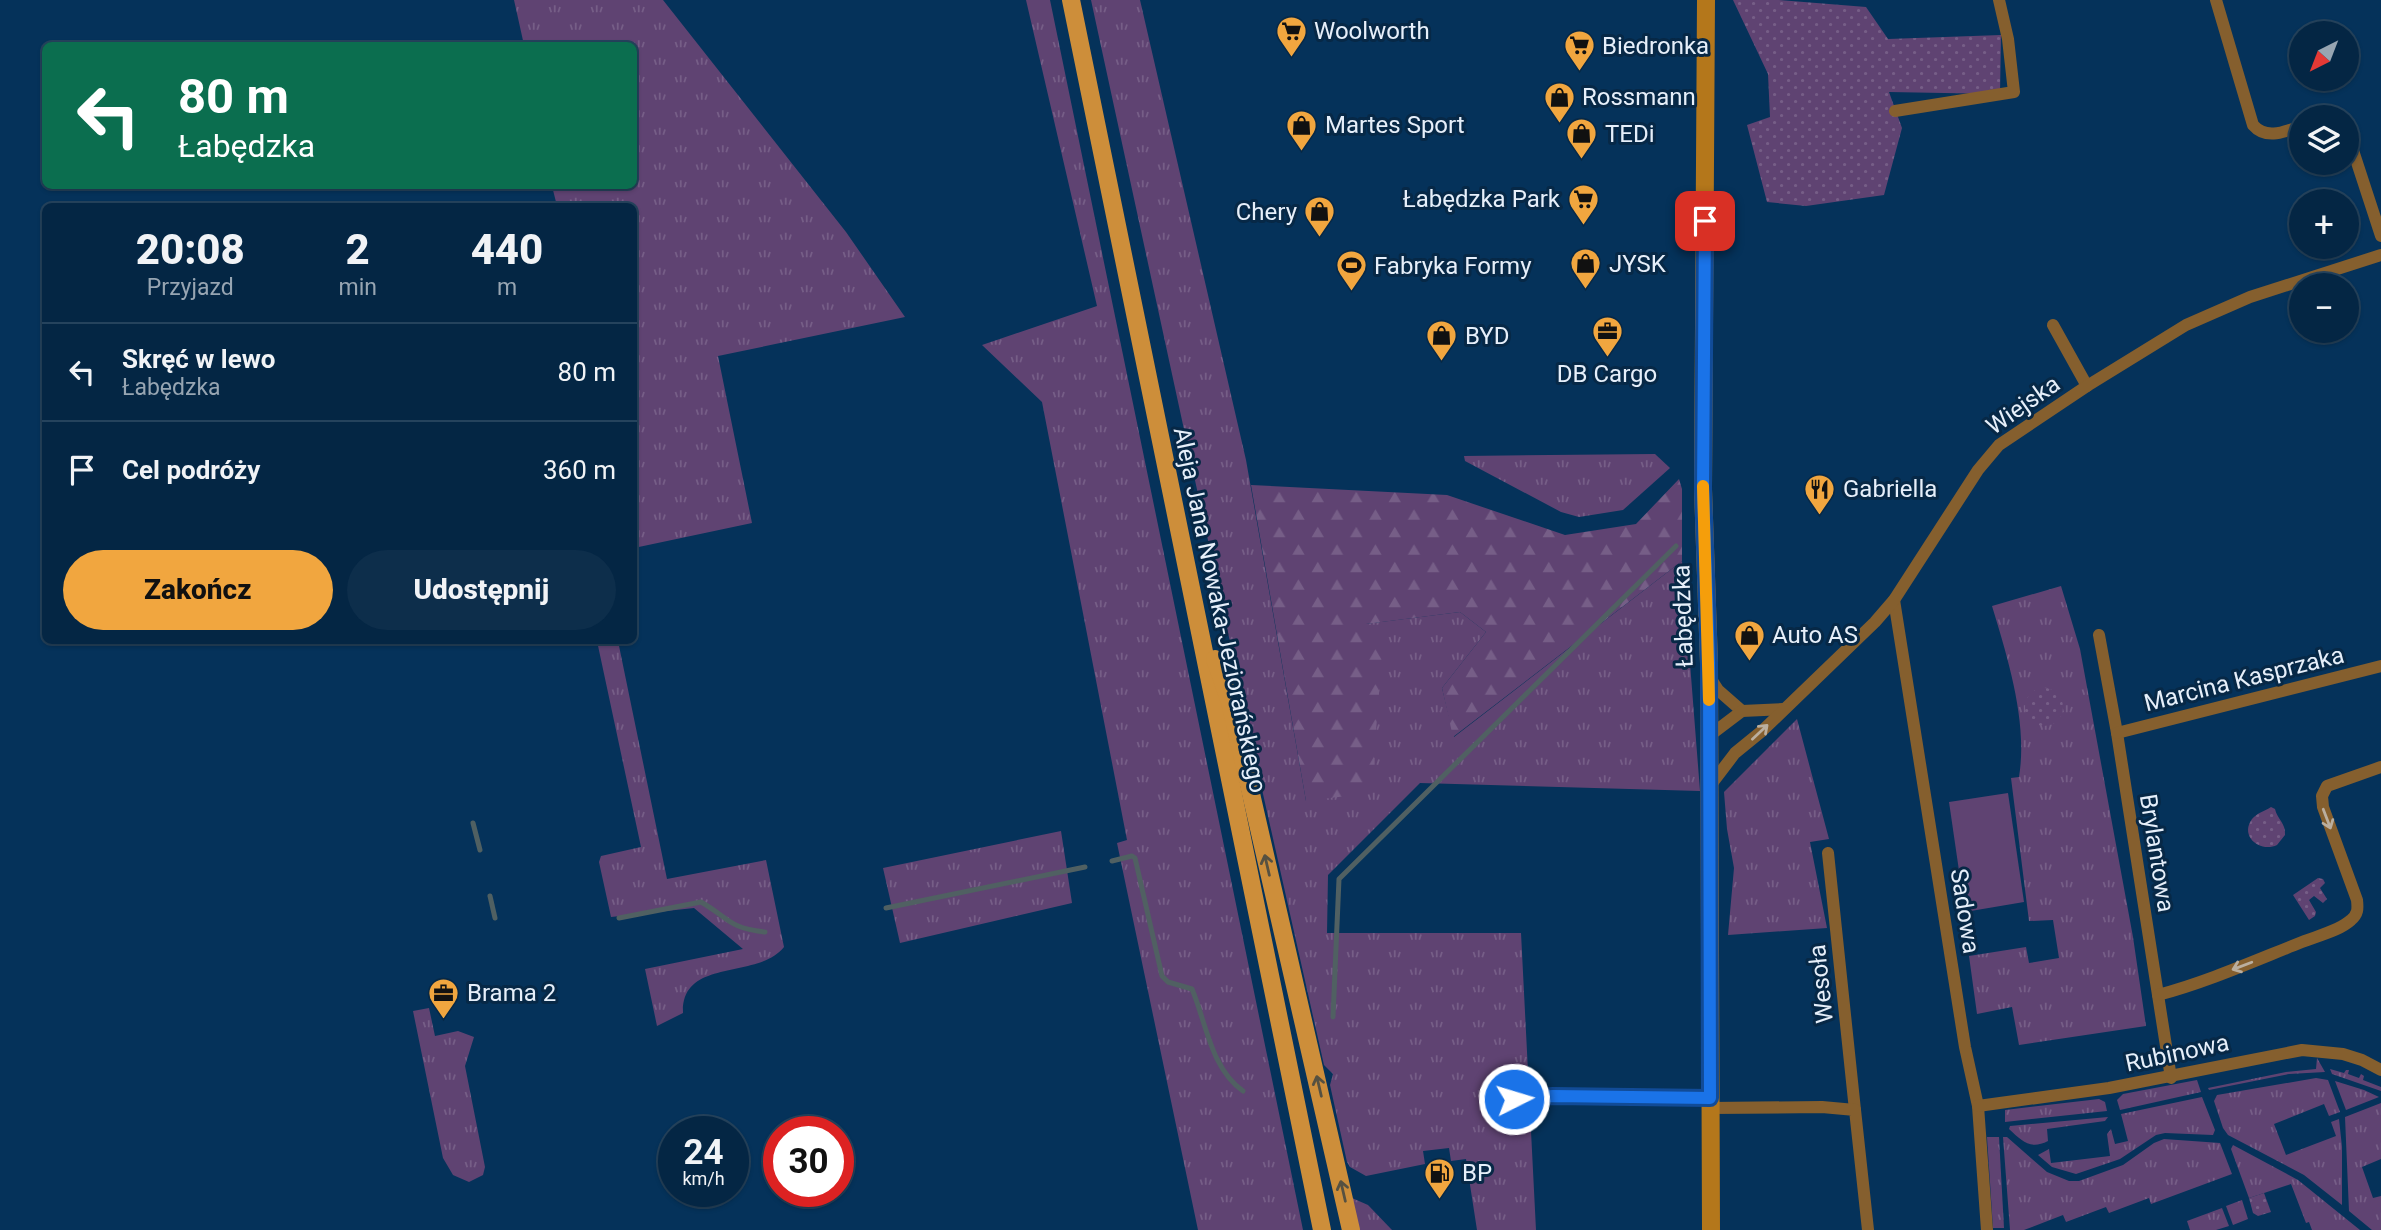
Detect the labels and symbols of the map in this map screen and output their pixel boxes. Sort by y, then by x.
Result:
supermarket icon: Woolworth [1274,14,1308,58]
place label: Woolworth [1314,17,1430,45]
north arrow [2289,21,2359,91]
supermarket icon: Biedronka [1562,29,1596,73]
place label: Biedronka [1602,32,1709,60]
shop icon: Rossmann [1542,80,1576,124]
place label: Rossmann [1582,83,1696,111]
shop icon: Martes Sport [1285,108,1319,152]
place label: Martes Sport [1325,111,1465,139]
shop icon: TEDi [1565,117,1599,161]
place label: TEDi [1605,120,1655,148]
supermarket icon: Łabędzka Park [1566,182,1600,226]
place label: Łabędzka Park [1403,185,1561,213]
pin [1675,191,1735,251]
shop icon: Chery [1303,195,1337,239]
place label: Chery [1236,198,1298,226]
shop icon: JYSK [1569,247,1603,291]
sports icon: Fabryka Formy [1334,249,1368,293]
place label: JYSK [1609,250,1667,278]
place label: Fabryka Formy [1374,252,1532,280]
office icon: DB Cargo [1590,315,1624,359]
shop icon: BYD [1425,319,1459,363]
place label: BYD [1465,322,1509,350]
place label: DB Cargo [1557,360,1657,388]
street label: Wiejska [1981,370,2065,440]
street label: Aleja Jana Nowaka-Jeziorańskiego [1168,425,1272,795]
restaurant icon: Gabriella [1803,472,1837,516]
place label: Gabriella [1843,475,1937,503]
street label: Łabędzka [1667,564,1699,668]
shop icon: Auto AS [1732,618,1766,662]
place label: Auto AS [1772,621,1858,649]
street label: Marcina Kasprzaka [2141,641,2347,717]
one-way arrow [1751,724,1769,740]
street label: Brylantowa [2134,792,2180,914]
one-way arrow [2322,808,2335,830]
one-way arrow [1260,854,1274,877]
street label: Sadowa [1944,867,1986,955]
street label: Wesoła [1803,943,1839,1025]
one-way arrow [2232,960,2253,973]
office icon: Brama 2 [427,976,461,1020]
place label: Brama 2 [467,979,556,1007]
street label: Rubinowa [2123,1028,2231,1078]
position arrow [1477,1062,1551,1136]
one-way arrow [1311,1075,1325,1098]
speed limit sign: 30 [763,1116,854,1207]
fuel station icon: BP [1422,1156,1456,1200]
place label: BP [1462,1159,1492,1187]
one-way arrow [1335,1180,1349,1203]

